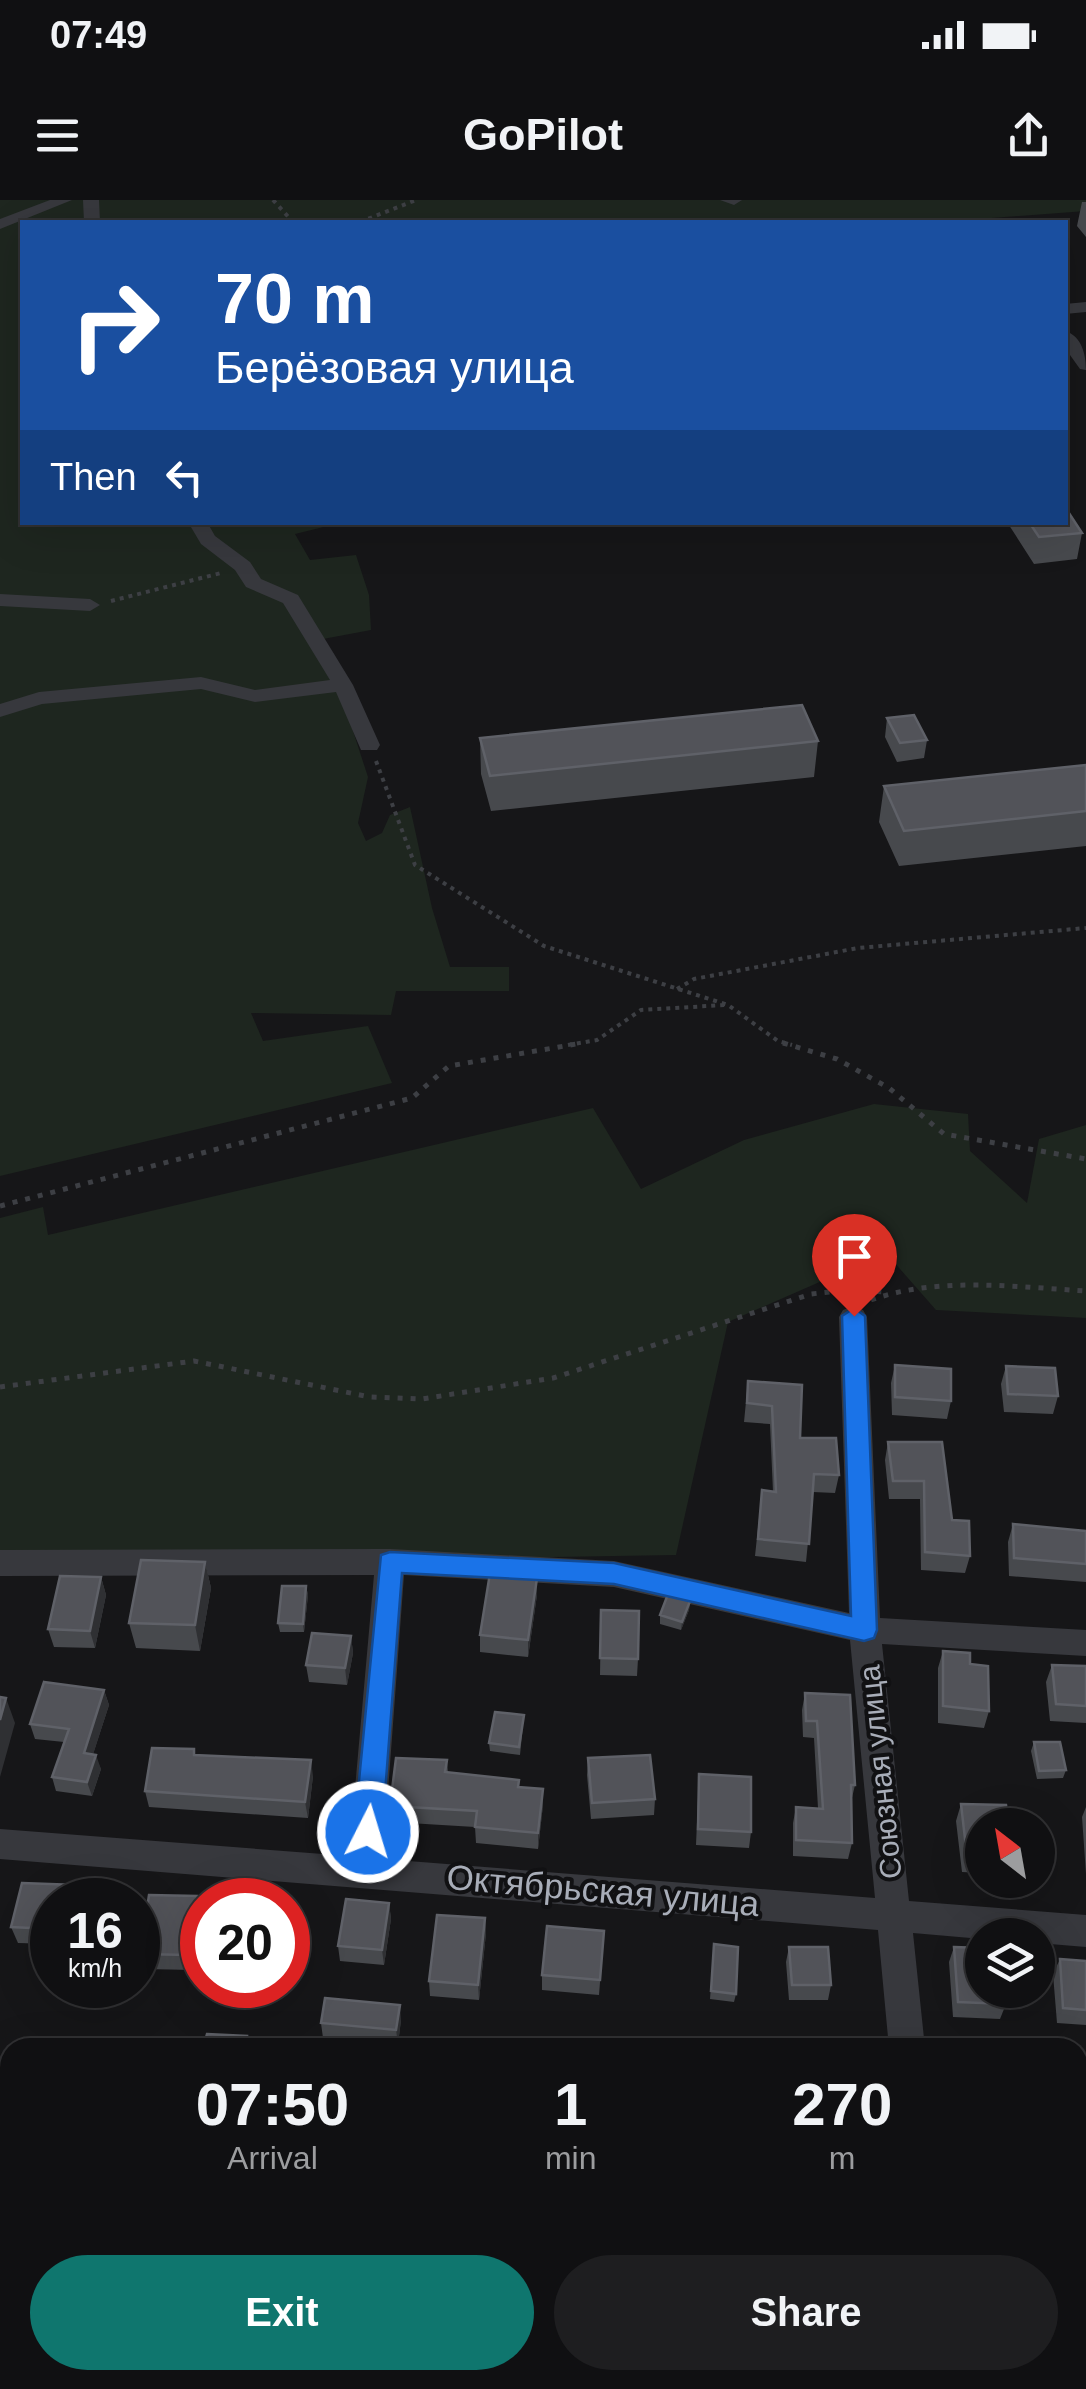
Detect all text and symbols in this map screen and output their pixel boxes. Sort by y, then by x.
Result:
text: 07:49 [50,14,147,56]
icon: menu [30,108,85,163]
icon: share [1001,108,1056,163]
text: GoPilot [463,109,623,160]
icon: right [50,260,180,390]
text: 70 m [215,260,375,338]
text: Берёзовая улица [215,342,574,393]
icon: left [157,450,212,505]
text: Then [50,456,137,498]
pin [812,1214,897,1317]
icon: arrive [827,1229,882,1284]
street label: Союзная улица [852,1663,908,1881]
position arrow [316,1780,420,1884]
north arrow [965,1808,1055,1898]
map controls [965,1808,1055,2008]
street label: Октябрьская улица [445,1857,761,1923]
speed limit sign: 20 [180,1878,310,2008]
text: 16 [67,1903,123,1959]
button: layers [965,1918,1055,2008]
text: km/h [68,1954,122,1982]
text: 07:50 [196,2071,349,2138]
text: 1 [554,2071,587,2138]
text: 270 [792,2071,892,2138]
text: Arrival [227,2140,318,2176]
text: min [545,2140,596,2176]
text: m [829,2140,856,2176]
button: Exit [30,2255,534,2370]
button: Share [554,2255,1058,2370]

